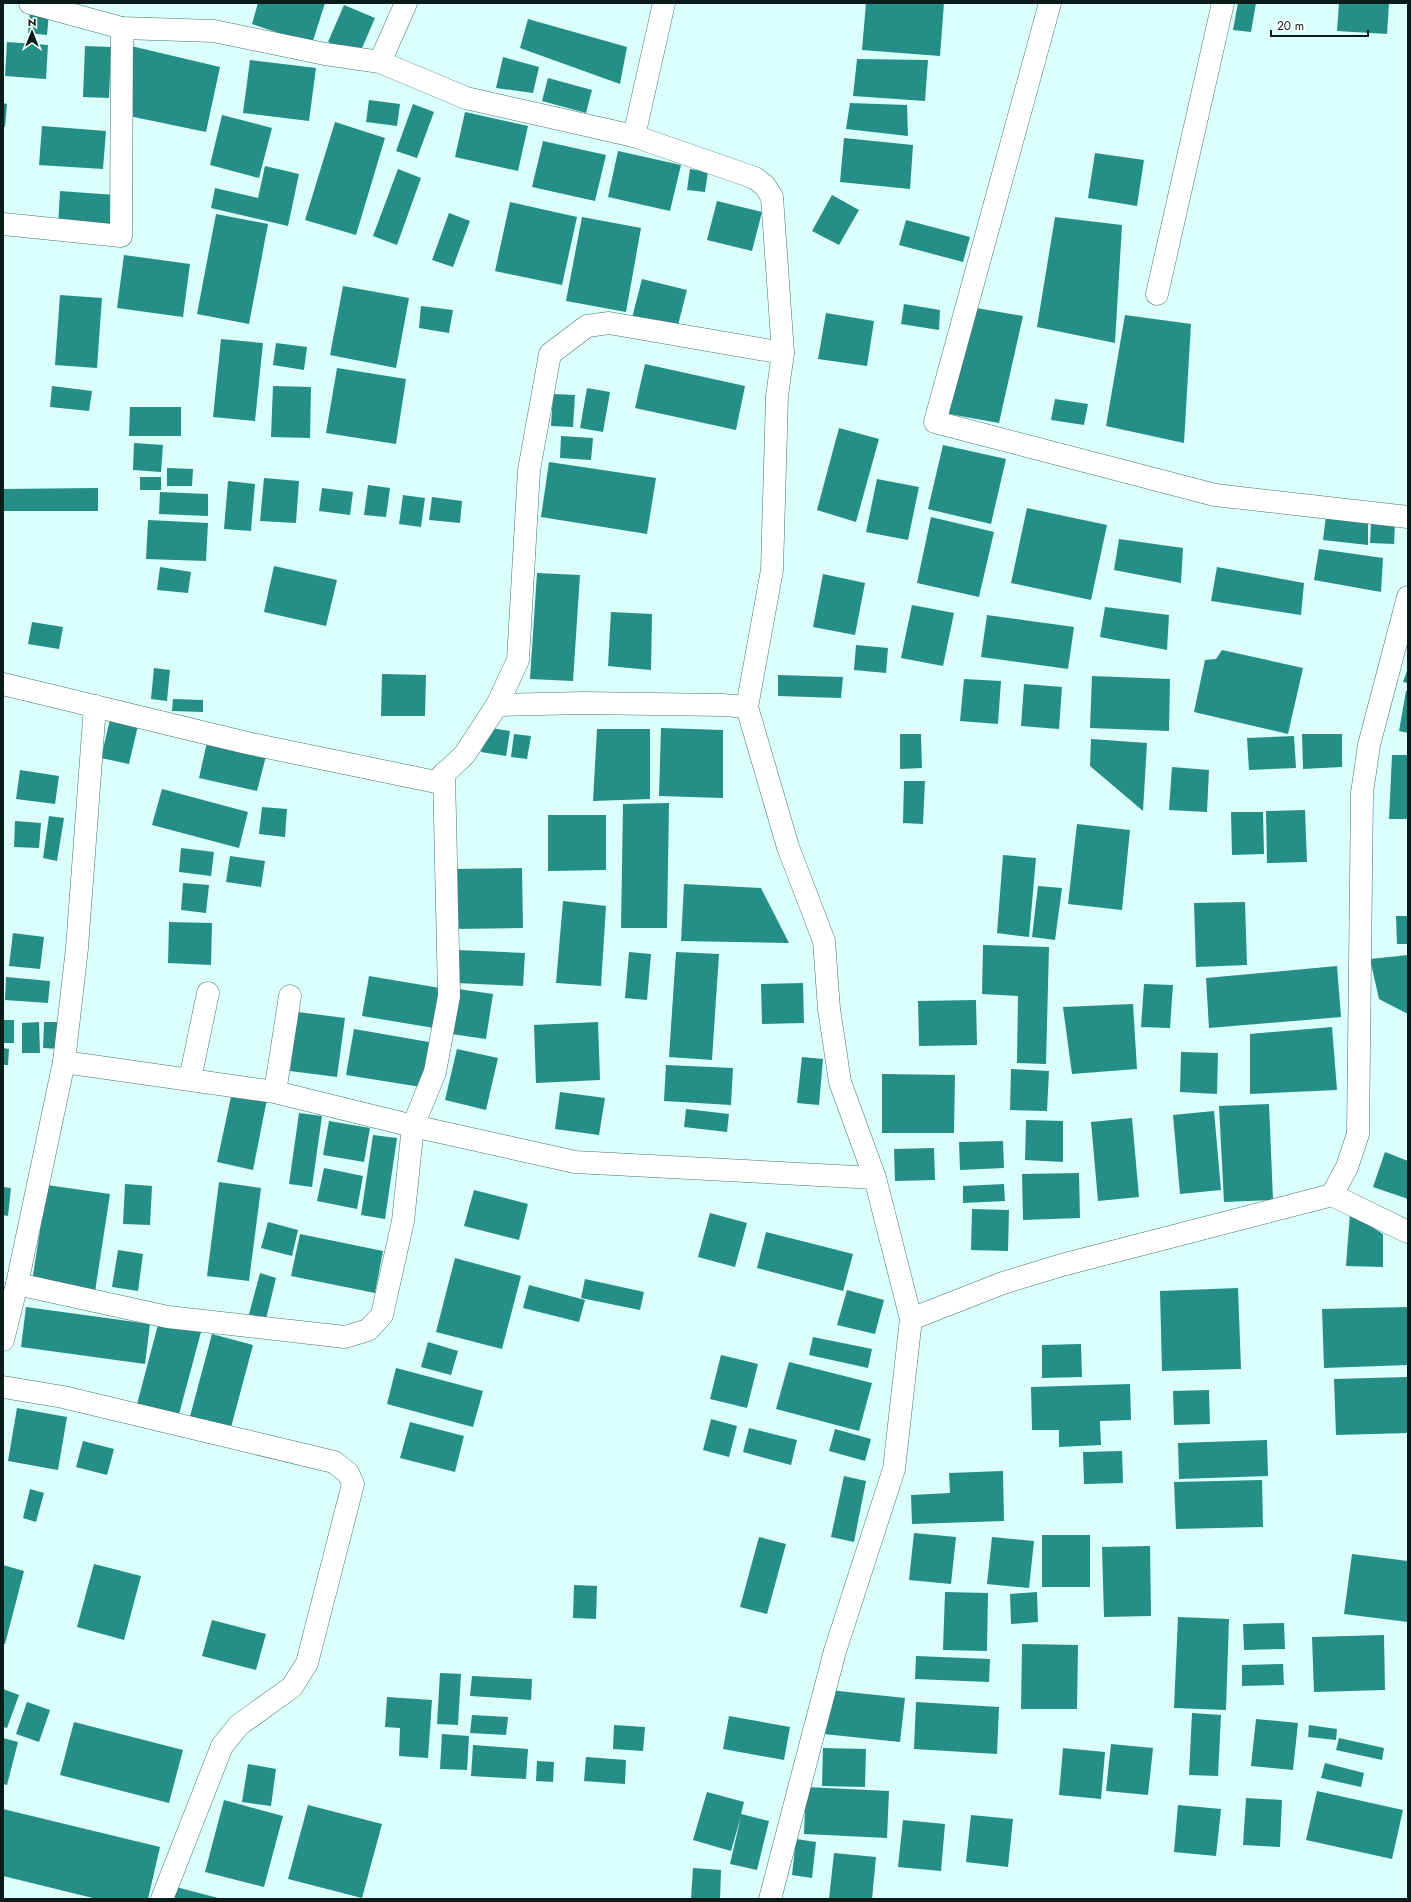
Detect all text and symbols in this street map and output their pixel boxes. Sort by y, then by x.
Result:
north arrow [12,12,52,52]
scale bar [1271,12,1368,38]
text: N [28,14,36,30]
text: 20 m [1277,17,1304,35]

